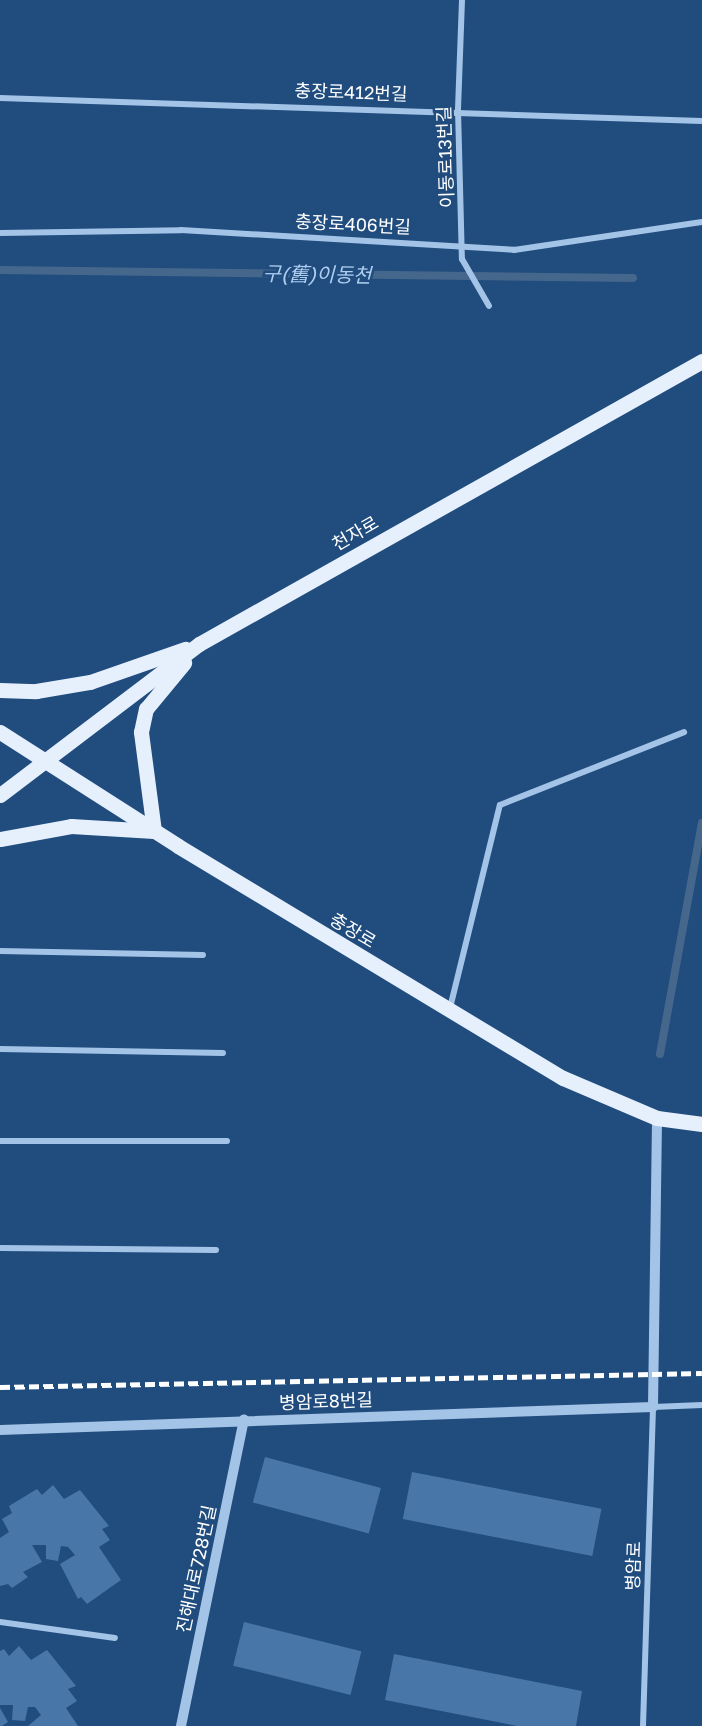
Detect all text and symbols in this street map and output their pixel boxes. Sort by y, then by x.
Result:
street label: 충장로412번길 [294,79,408,105]
street label: 이동로13번길 [432,106,458,208]
street label: 충장로406번길 [295,210,411,238]
water label: 구(舊)이동천 [262,261,372,287]
street label: 천자로 [328,511,382,555]
street label: 충장로 [326,908,380,952]
street label: 병암로8번길 [279,1389,373,1413]
street label: 진해대로728번길 [172,1503,220,1635]
street label: 병암로 [621,1541,645,1591]

